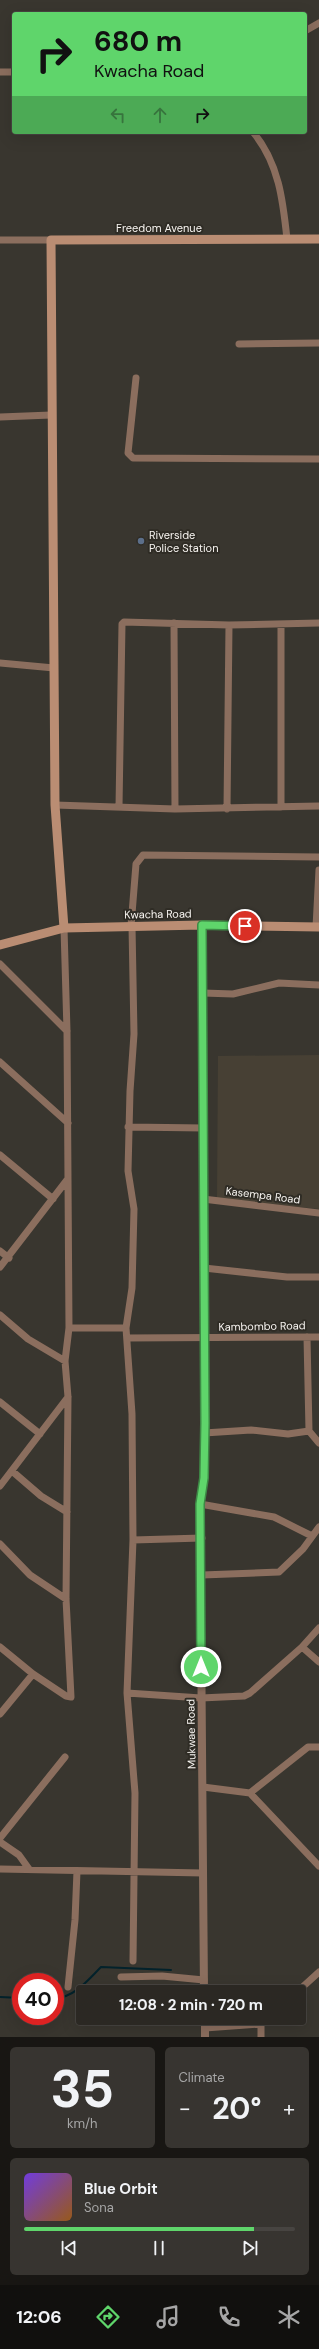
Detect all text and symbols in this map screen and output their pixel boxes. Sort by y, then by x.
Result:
text: 680 m [94,23,182,60]
icon: right [28,28,80,80]
text: Kwacha Road [94,59,204,83]
icon: left [107,104,129,126]
icon: ahead [149,104,171,126]
icon: right [191,104,213,126]
street label: Freedom Avenue [116,221,202,235]
place label: Riverside Police Station [149,528,218,555]
marker: Riverside Police Station [136,536,146,546]
street label: Kwacha Road [124,906,192,922]
pin [228,909,262,943]
icon: arrive [234,915,256,937]
street label: Kasempa Road [225,1183,301,1207]
street label: Kambombo Road [218,1318,306,1334]
position arrow [180,1646,222,1688]
street label: Mukwae Road [183,1699,199,1769]
speed limit sign: 40 [12,1973,64,2025]
text: 12:08 · 2 min · 720 m [119,1995,263,2015]
text: 35 [50,2055,114,2123]
text: Climate [179,2069,225,2086]
text: 20° [212,2089,261,2128]
text: − [179,2094,191,2123]
text: + [283,2094,295,2123]
text: km/h [67,2115,98,2132]
text: Blue Orbit [84,2179,158,2199]
text: Sona [84,2199,114,2216]
icon: previous [58,2237,80,2259]
icon: pause [148,2237,170,2259]
icon: next [239,2237,261,2259]
icon: directions [94,2303,122,2331]
icon: music [154,2303,182,2331]
icon: phone [215,2303,243,2331]
icon: climate [275,2303,303,2331]
text: 12:06 [16,2305,62,2329]

